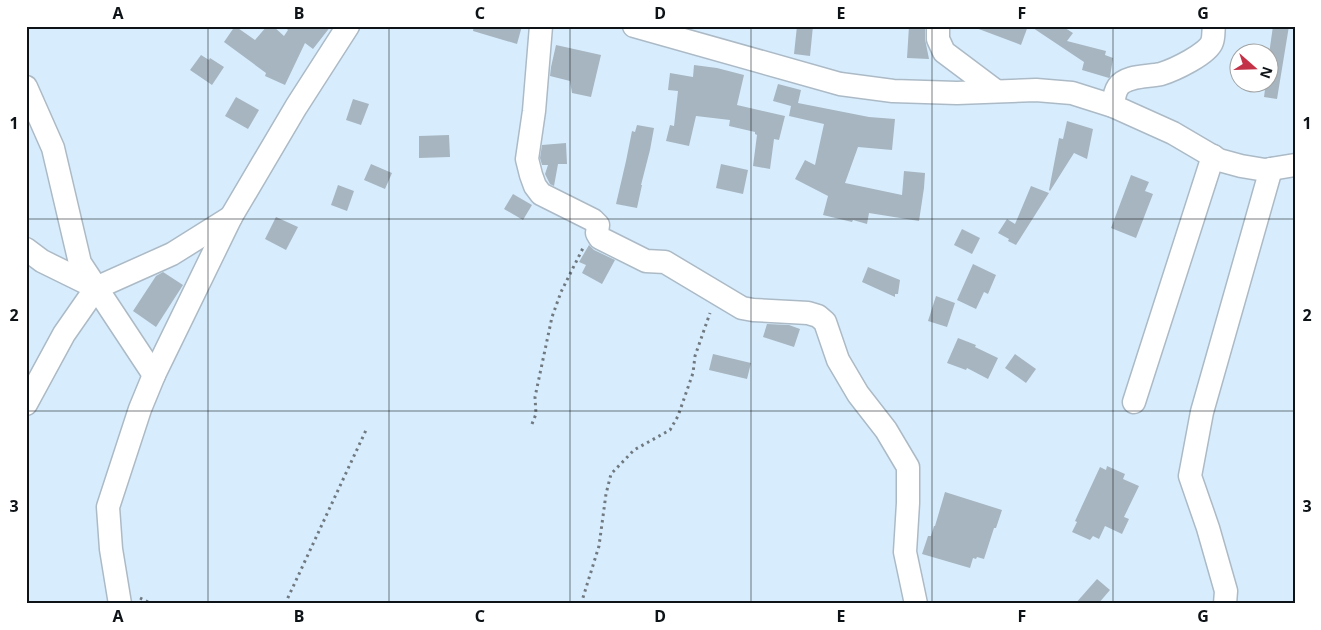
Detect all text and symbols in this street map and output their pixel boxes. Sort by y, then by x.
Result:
text: A [112,2,124,24]
text: B [294,2,304,24]
text: C [475,2,485,24]
text: D [654,2,666,24]
text: E [837,2,846,24]
text: F [1018,2,1026,24]
text: G [1197,2,1209,24]
north arrow [1228,42,1278,92]
text: N [1256,64,1278,81]
text: 1 [9,112,19,134]
text: 1 [1302,112,1312,134]
text: 2 [9,304,19,326]
text: 2 [1302,304,1312,326]
text: 3 [9,495,19,517]
text: 3 [1302,495,1312,517]
text: A [112,605,124,627]
text: B [294,605,304,627]
text: C [475,605,485,627]
text: D [654,605,666,627]
text: E [837,605,846,627]
text: F [1018,605,1026,627]
text: G [1197,605,1209,627]

